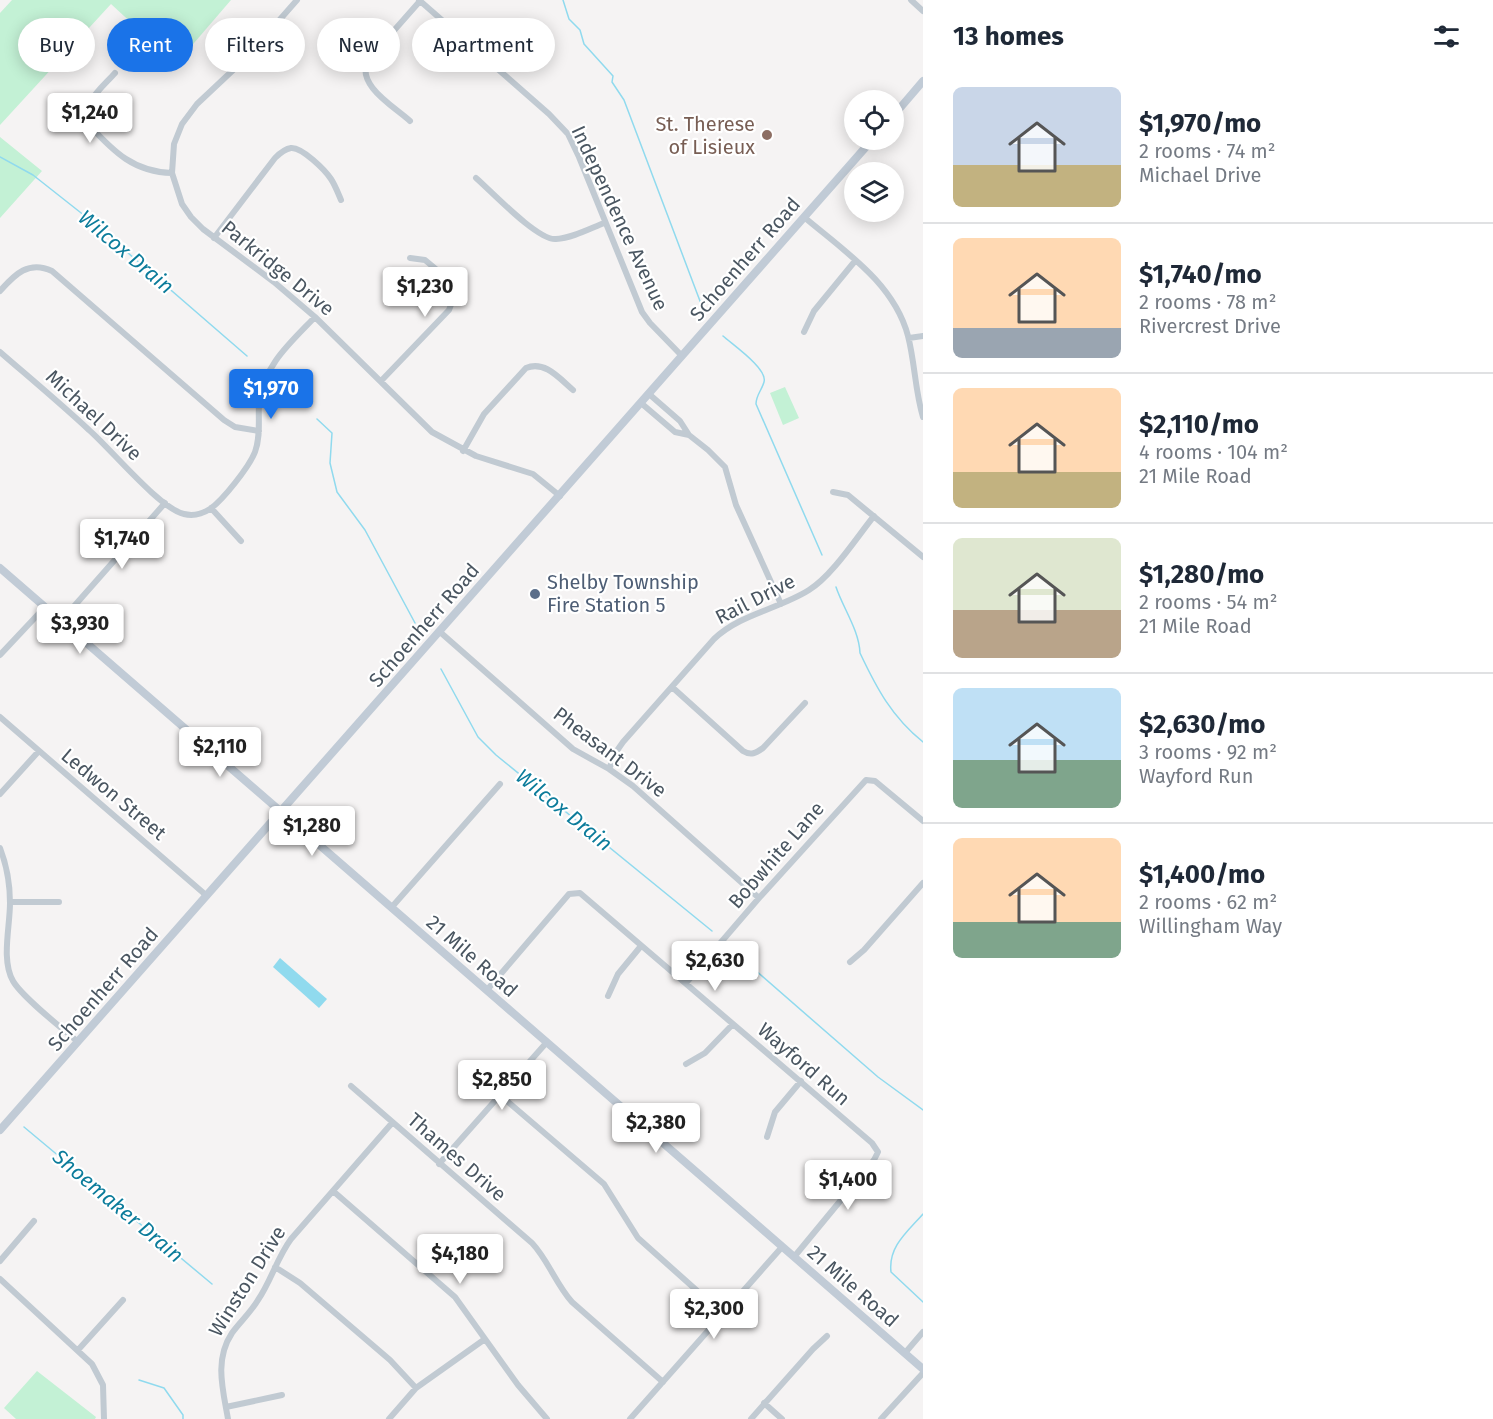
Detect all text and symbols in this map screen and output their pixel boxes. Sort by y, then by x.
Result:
chip: Buy [18,18,95,72]
chip: Rent [107,18,193,72]
chip: Filters [205,18,305,72]
chip: New [317,18,400,72]
chip: Apartment [412,18,555,72]
icon: filters [1430,20,1463,53]
text: 13 homes [953,21,1064,52]
map controls [844,90,904,222]
button: locate [844,90,904,150]
pin: $1,240 [41,93,139,144]
text: $1,240 [61,100,119,124]
text: $1,970/mo [1139,108,1261,139]
icon: home [1001,111,1073,183]
place label: St. Therese of Lisieux [655,112,755,159]
street label: Independence Avenue [567,122,673,314]
marker: St. Therese of Lisieux [760,128,774,142]
text: 2 rooms · 74 m² [1139,139,1276,163]
button: layers [844,162,904,222]
text: Michael Drive [1139,163,1261,187]
street label: Schoenherr Road [685,192,805,326]
water label: Wilcox Drain [73,205,179,299]
street label: Parkridge Drive [217,215,339,321]
text: $1,740/mo [1139,259,1262,290]
icon: home [1001,262,1073,334]
pin: $1,230 [376,267,474,318]
text: $1,230 [397,274,453,298]
text: 2 rooms · 78 m² [1139,290,1276,314]
text: Rivercrest Drive [1139,314,1281,338]
street label: Michael Drive [41,365,147,465]
pin: $1,970 [222,369,320,420]
text: $1,970 [243,376,299,400]
text: $2,110/mo [1139,409,1259,440]
icon: home [1001,412,1073,484]
text: 4 rooms · 104 m² [1139,440,1288,464]
text: 21 Mile Road [1139,464,1252,488]
pin: $1,740 [73,519,171,570]
text: $1,740 [94,526,150,550]
street label: Schoenherr Road [364,558,484,692]
text: $1,280/mo [1139,559,1264,590]
icon: home [1001,562,1073,634]
street label: Rail Drive [711,569,799,629]
place label: Shelby Township Fire Station 5 [547,570,699,617]
marker: Shelby Township Fire Station 5 [528,587,542,601]
text: 2 rooms · 54 m² [1139,590,1278,614]
pin: $3,930 [31,604,129,655]
text: $3,930 [51,611,109,635]
text: 21 Mile Road [1139,614,1252,638]
street label: Pheasant Drive [549,702,671,802]
text: $2,630/mo [1139,709,1265,740]
icon: home [1001,712,1073,784]
pin: $2,110 [171,727,269,778]
text: $2,110 [193,734,247,758]
text: 3 rooms · 92 m² [1139,740,1277,764]
street label: Ledwon Street [57,743,172,845]
water label: Wilcox Drain [510,763,618,857]
text: Wayford Run [1139,764,1253,788]
street label: Bobwhite Lane [723,797,829,913]
pin: $1,280 [263,806,361,857]
text: $1,280 [283,813,341,837]
text: $1,400/mo [1139,859,1265,890]
icon: home [1001,862,1073,934]
text: 2 rooms · 62 m² [1139,890,1277,914]
street label: 21 Mile Road [422,910,522,1002]
text: Willingham Way [1139,914,1282,938]
street label: Schoenherr Road [43,922,163,1056]
pin: $2,630 [666,941,764,992]
text: $2,630 [686,948,744,972]
street label: Wayford Run [753,1017,855,1111]
pin: $2,850 [453,1060,551,1111]
text: $2,850 [472,1067,532,1091]
pin: $2,380 [607,1103,705,1154]
street label: Thames Drive [403,1108,511,1206]
text: $2,380 [626,1110,686,1134]
water label: Shoemaker Drain [47,1143,189,1268]
pin: $1,400 [799,1160,897,1211]
text: $1,400 [819,1167,877,1191]
street label: Winston Drive [204,1221,290,1341]
pin: $4,180 [411,1234,509,1285]
street label: 21 Mile Road [803,1240,903,1332]
text: $4,180 [431,1241,489,1265]
pin: $2,300 [665,1289,763,1340]
text: $2,300 [684,1296,744,1320]

